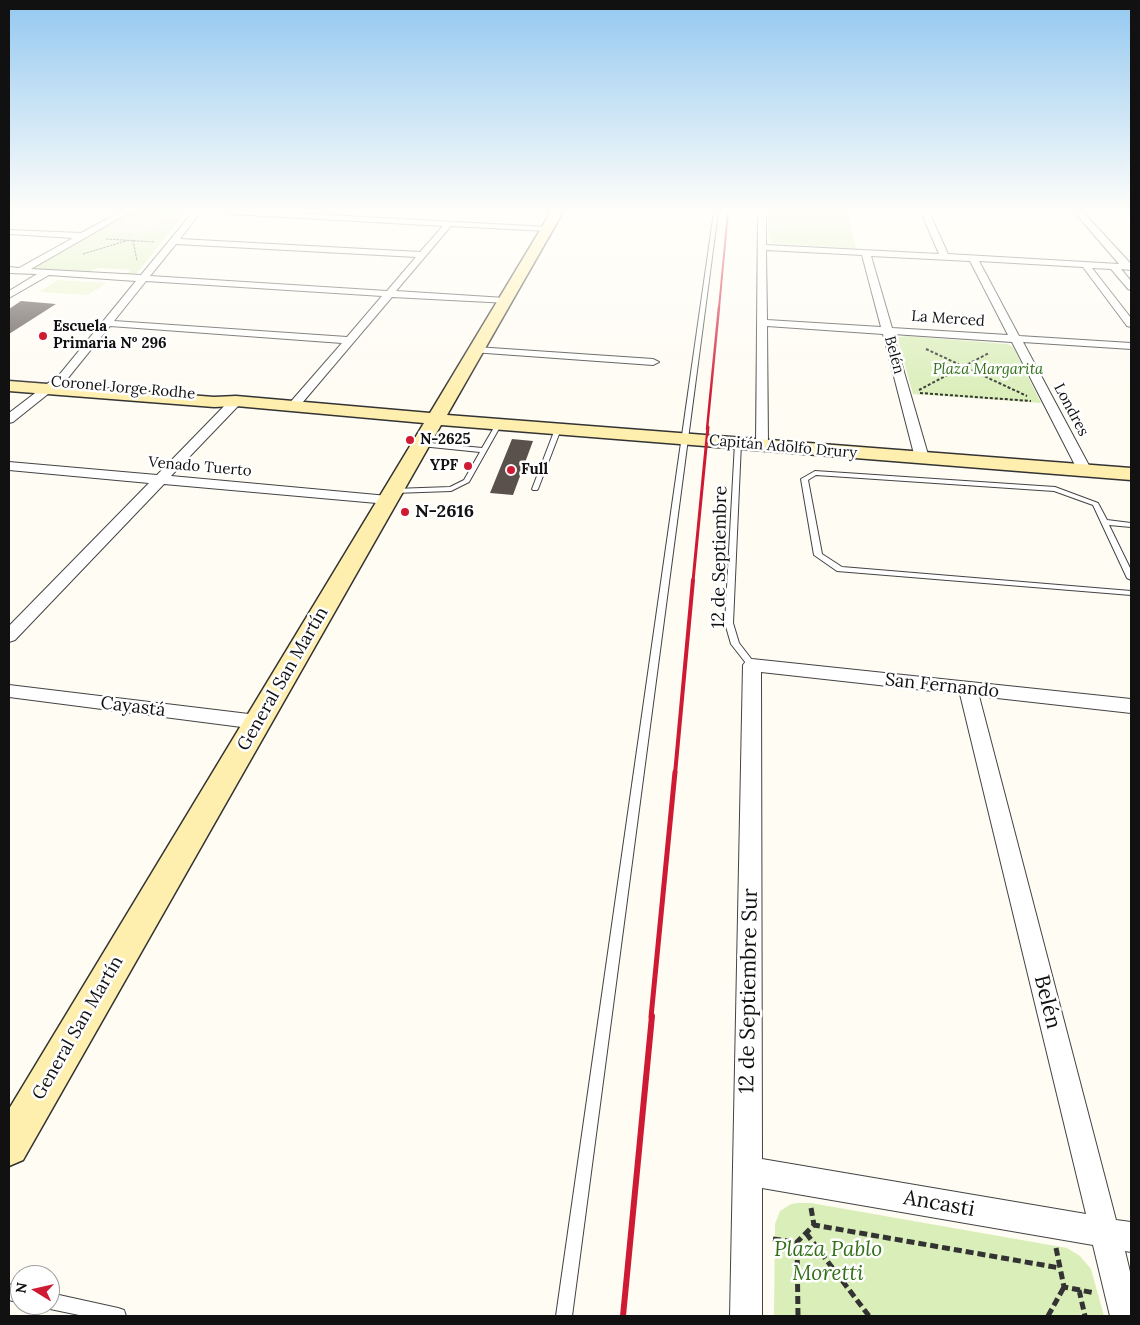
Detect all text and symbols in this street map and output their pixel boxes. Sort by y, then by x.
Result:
street label: La Merced [911,307,985,331]
place label: Escuela Primaria Nº 296 [53,318,167,353]
marker: Escuela Primaria Nº 296 [37,330,49,342]
street label: Belén [880,334,908,376]
park label: Plaza Margarita [933,361,1043,379]
street label: Coronel Jorge Rodhe [50,373,196,403]
street label: Londres [1050,381,1092,439]
place label: N-2625 [420,431,471,449]
street label: Capitán Adolfo Drury [708,432,858,462]
marker: N-2625 [404,434,416,446]
street label: Venado Tuerto [148,454,252,480]
place label: YPF [430,457,458,475]
marker: YPF [462,460,474,472]
place label: Full [521,461,548,479]
marker: Full [505,464,517,476]
street label: 12 de Septiembre [708,485,732,629]
place label: N-2616 [415,501,474,523]
marker: N-2616 [399,506,411,518]
street label: General San Martín [233,603,333,755]
street label: San Fernando [884,669,1000,703]
street label: Cayastá [99,692,167,722]
street label: 12 de Septiembre Sur [735,888,763,1094]
street label: General San Martín [28,952,128,1104]
street label: Belén [1028,973,1066,1031]
street label: Ancasti [902,1185,976,1223]
park label: Plaza Pablo Moretti [774,1237,882,1287]
north arrow [10,1265,60,1315]
text: N [11,1281,31,1295]

